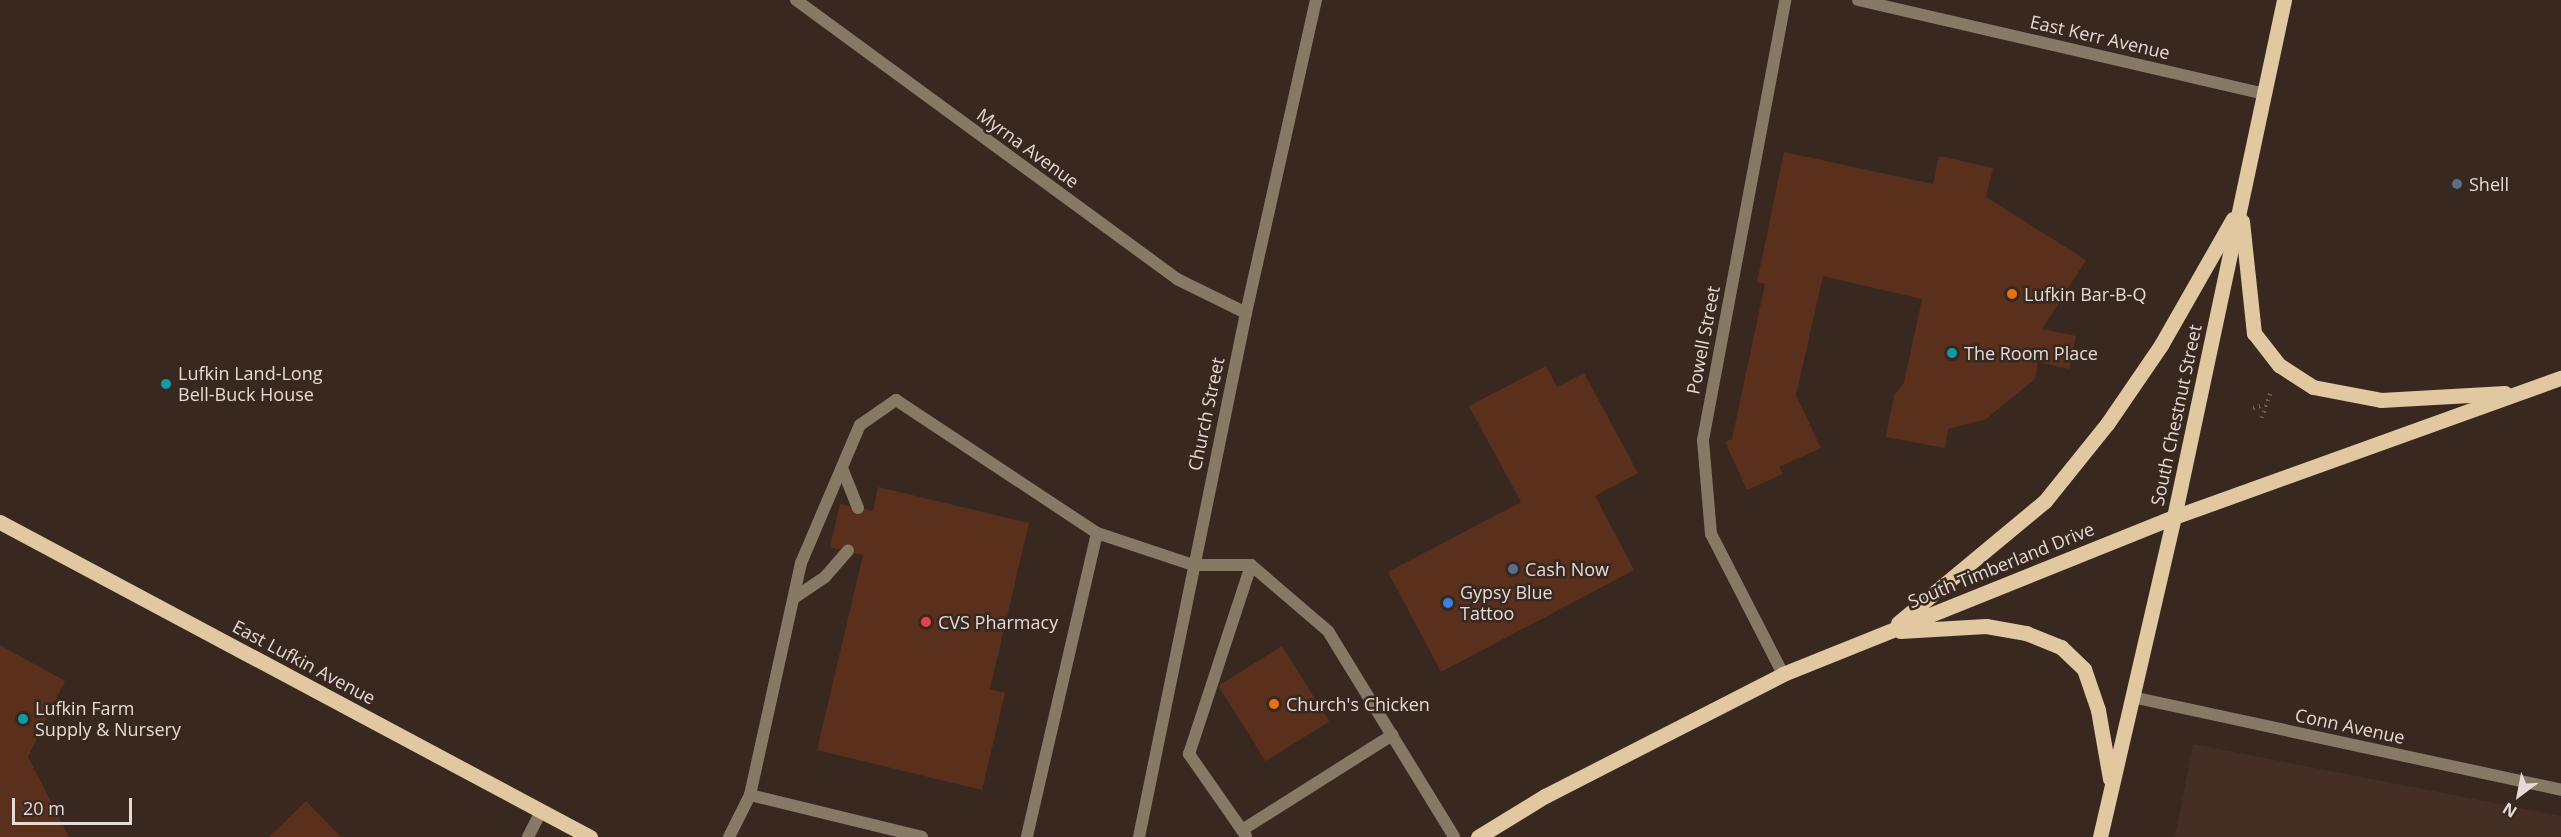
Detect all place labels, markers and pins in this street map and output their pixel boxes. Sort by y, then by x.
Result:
place label: Shell [2469,173,2509,195]
marker: Shell [2450,177,2464,191]
place label: Lufkin Bar-B-Q [2024,283,2146,305]
marker: Lufkin Bar-B-Q [2005,287,2019,301]
place label: The Room Place [1964,342,2098,364]
marker: The Room Place [1945,346,1959,360]
place label: Lufkin Land-Long Bell-Buck House [178,363,322,406]
marker: Lufkin Land-Long Bell-Buck House [159,377,173,391]
place label: Cash Now [1525,558,1609,580]
marker: Cash Now [1506,562,1520,576]
place label: Gypsy Blue Tattoo [1460,582,1553,624]
marker: Gypsy Blue Tattoo [1441,596,1455,610]
place label: CVS Pharmacy [938,611,1058,633]
marker: CVS Pharmacy [919,615,933,629]
place label: Church's Chicken [1286,693,1430,715]
marker: Church's Chicken [1267,697,1281,711]
place label: Lufkin Farm Supply & Nursery [35,698,181,740]
marker: Lufkin Farm Supply & Nursery [16,712,30,726]

